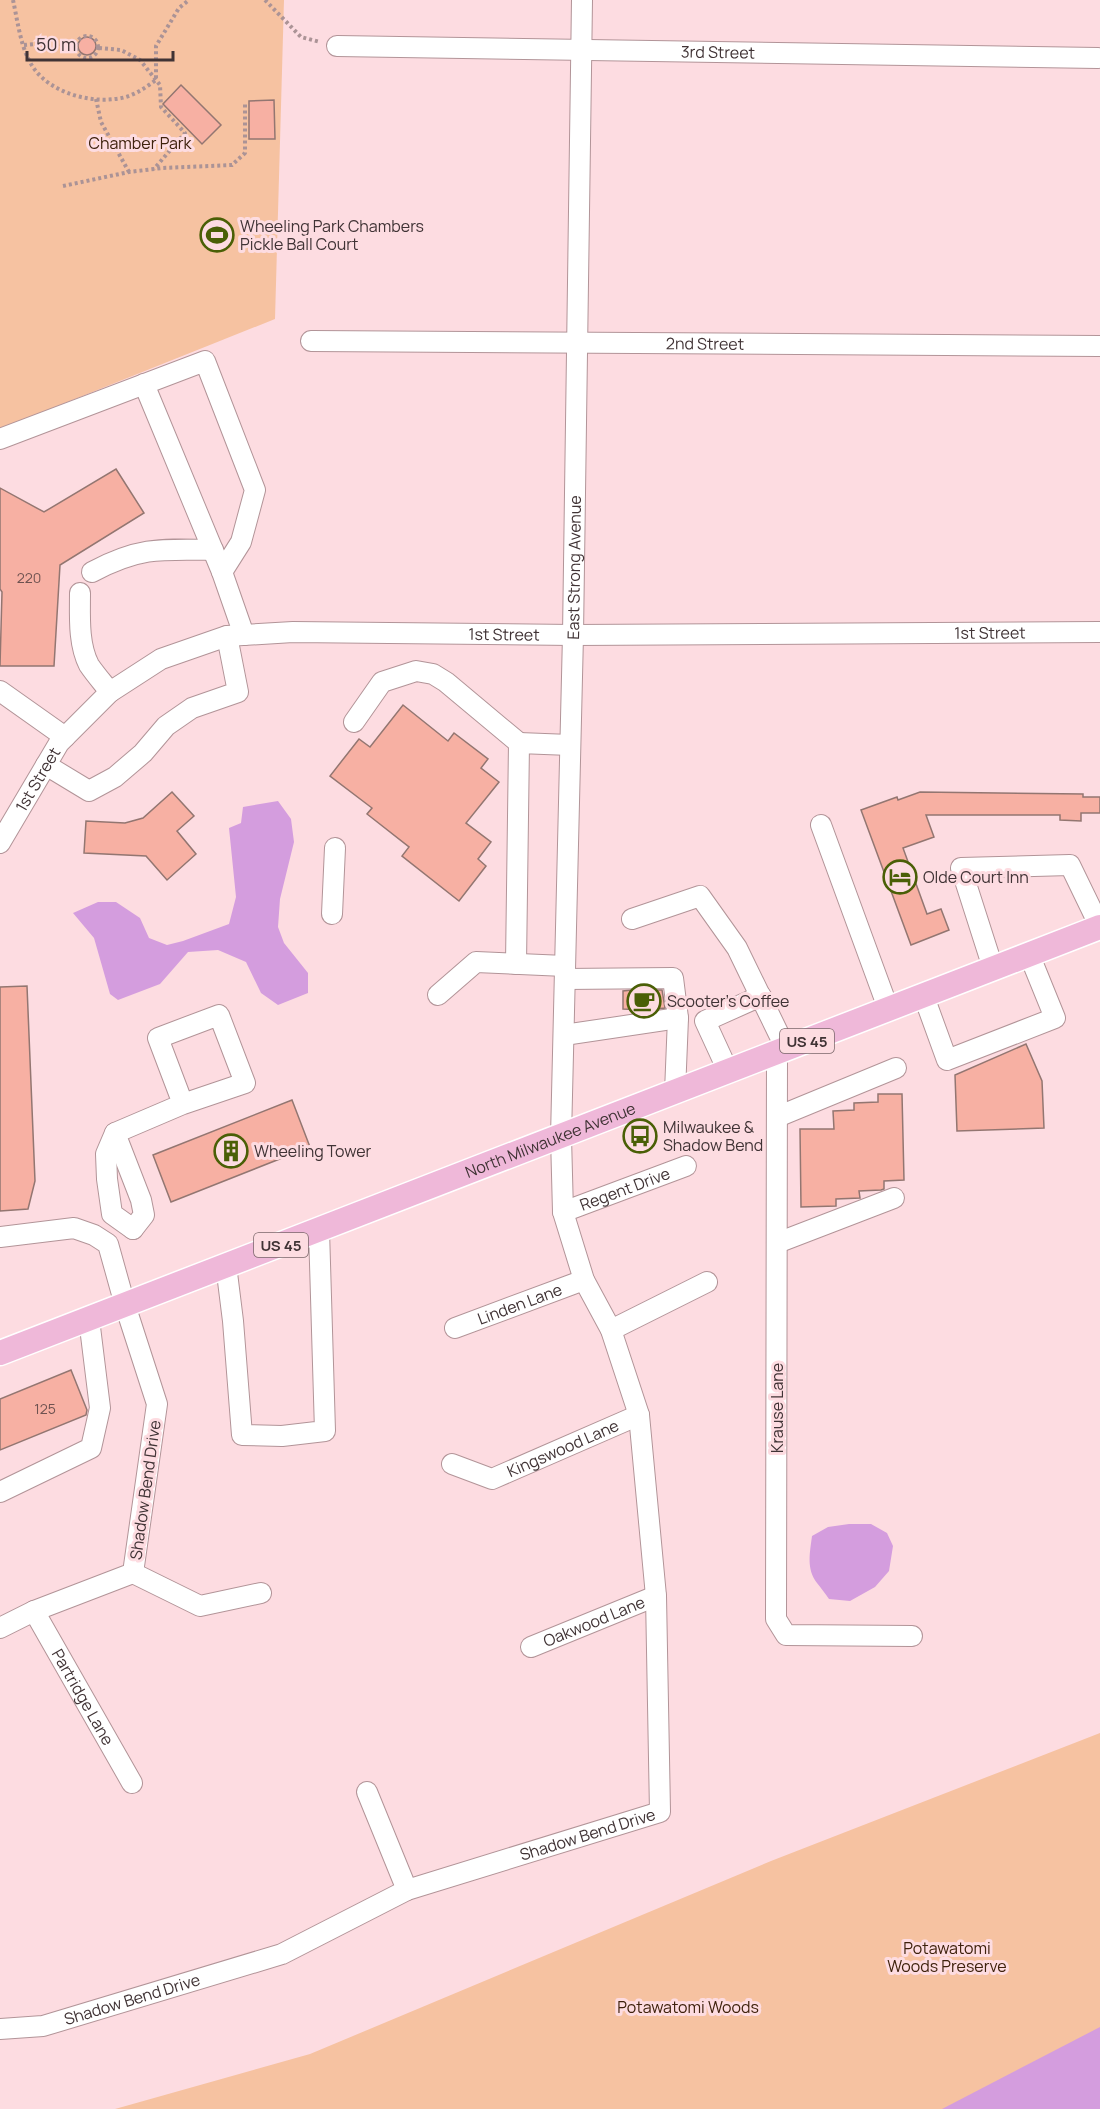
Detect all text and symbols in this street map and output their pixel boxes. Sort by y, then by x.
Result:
scale bar [27,24,172,62]
text: 50 m [36,32,76,56]
street label: 3rd Street [681,40,755,64]
park label: Chamber Park [88,132,193,154]
place label: Wheeling Park Chambers Pickle Ball Court [240,215,424,255]
sports icon: Wheeling Park Chambers Pickle Ball Court [199,217,235,253]
street label: 2nd Street [666,332,744,355]
street label: East Strong Avenue [562,495,586,640]
house number: 220 [17,568,41,587]
street label: 1st Street [954,621,1026,644]
street label: 1st Street [468,623,540,646]
street label: 1st Street [10,743,65,816]
hotel icon: Olde Court Inn [882,859,918,895]
place label: Olde Court Inn [923,866,1029,888]
cafe icon: Scooter's Coffee [626,983,662,1019]
place label: Scooter's Coffee [667,990,789,1012]
road number: US 45 [780,1029,834,1053]
street label: North Milwaukee Avenue [462,1097,639,1183]
place label: Milwaukee & Shadow Bend [663,1116,763,1156]
bus stop icon: Milwaukee & Shadow Bend [622,1118,658,1154]
building icon: Wheeling Tower [213,1133,249,1169]
place label: Wheeling Tower [254,1140,372,1162]
street label: Regent Drive [577,1162,673,1216]
road number: US 45 [254,1233,308,1257]
street label: Linden Lane [474,1278,565,1330]
street label: Krause Lane [766,1363,788,1453]
house number: 125 [34,1399,56,1418]
street label: Kingswood Lane [504,1414,622,1482]
street label: Shadow Bend Drive [124,1419,166,1561]
street label: Oakwood Lane [540,1591,648,1652]
street label: Partridge Lane [47,1645,119,1749]
street label: Shadow Bend Drive [517,1803,658,1866]
park label: Potawatomi Woods Preserve [887,1937,1007,1977]
street label: Shadow Bend Drive [61,1968,203,2030]
park label: Potawatomi Woods [617,1996,759,2018]

